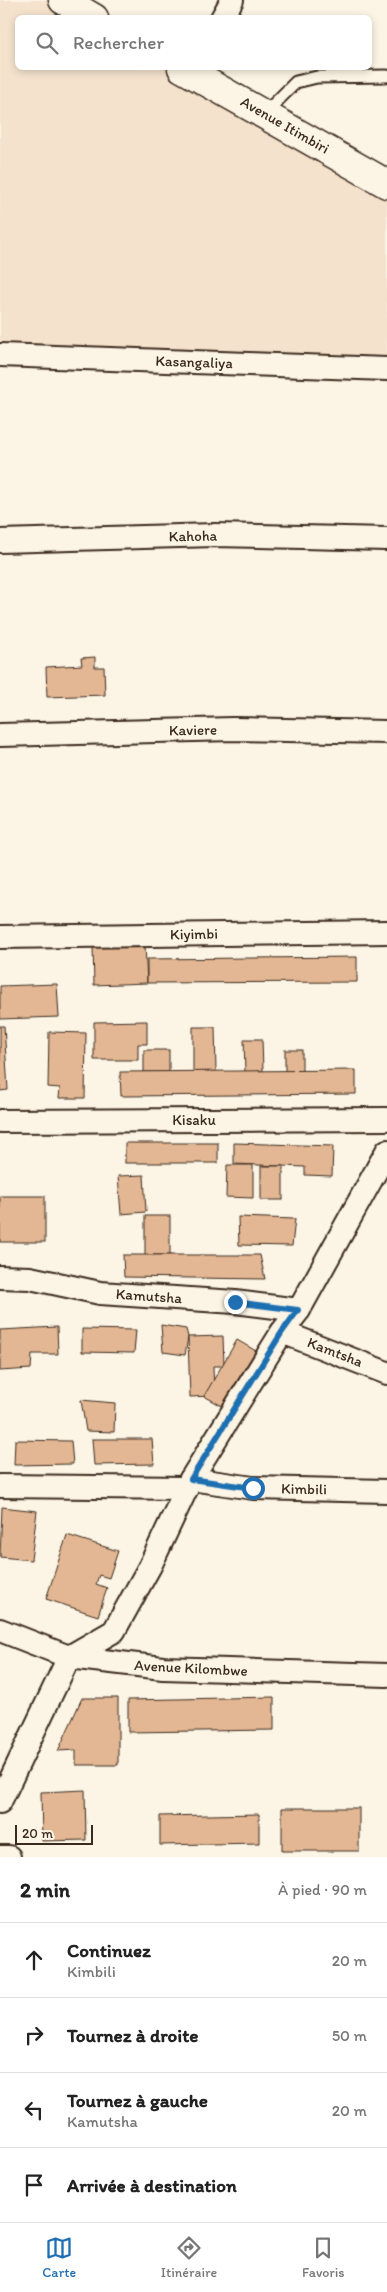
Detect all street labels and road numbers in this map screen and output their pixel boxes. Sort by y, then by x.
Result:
street label: Avenue Itimbiri [237,92,333,158]
street label: Kasangaliya [155,352,234,372]
street label: Kahoha [169,527,218,545]
street label: Kaviere [169,721,217,739]
street label: Kiyimbi [170,925,218,943]
street label: Kisaku [172,1111,216,1129]
street label: Kamutsha [115,1285,183,1307]
street label: Kamtsha [305,1333,366,1371]
street label: Kimbili [281,1480,327,1498]
street label: Avenue Kilombwe [134,1656,248,1680]

